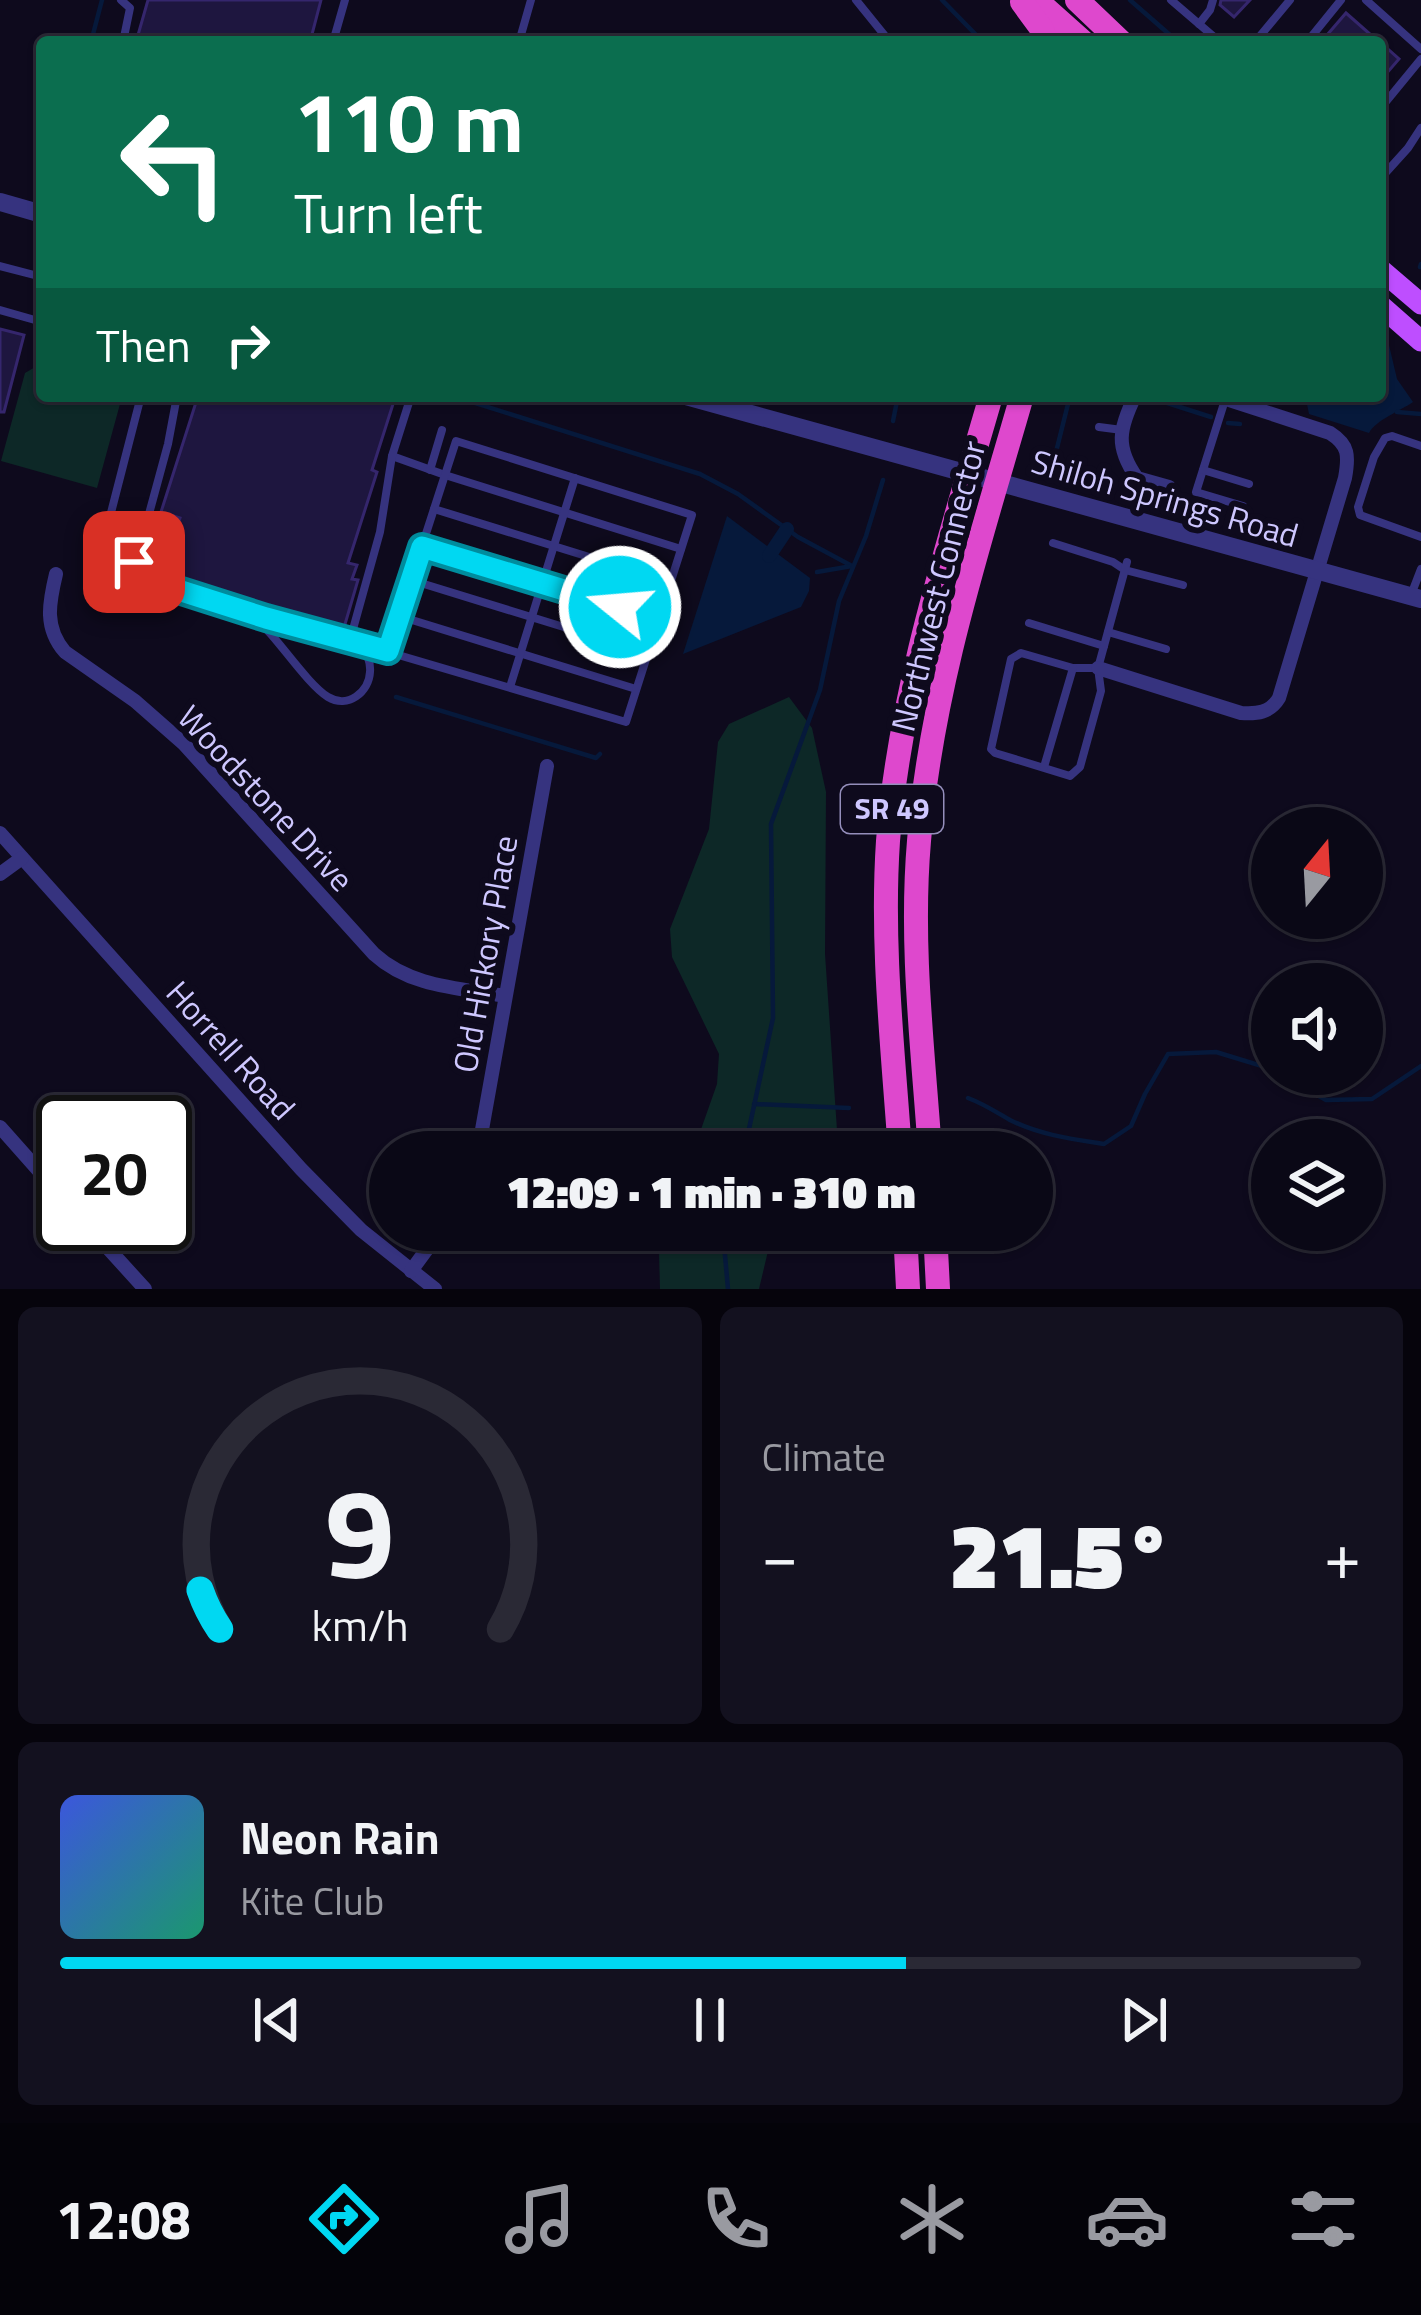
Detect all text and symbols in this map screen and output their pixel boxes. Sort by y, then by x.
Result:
text: 110 m [294,57,524,185]
icon: left [96,84,252,240]
text: Turn left [294,172,483,254]
text: Then [96,311,191,379]
icon: right [215,312,281,378]
street label: Northwest Connector [878,435,998,737]
street label: Shiloh Springs Road [1026,436,1304,560]
pin [83,511,185,613]
icon: arrive [101,529,167,595]
position arrow [557,544,683,670]
street label: Woodstone Drive [166,694,366,902]
road number: SR 49 [841,785,943,833]
north arrow [1251,807,1383,939]
map controls [1251,807,1383,1251]
street label: Old Hickory Place [440,831,530,1077]
button: sound [1251,963,1383,1095]
street label: Horrell Road [155,969,307,1131]
speed limit sign: 20 [36,1095,192,1251]
button: layers [1251,1119,1383,1251]
text: 12:09 · 1 min · 310 m [507,1157,915,1225]
text: Climate [762,1427,886,1486]
text: 9 [325,1437,395,1626]
text: 21.5° [950,1486,1173,1623]
text: − [762,1504,798,1605]
text: + [1324,1504,1361,1605]
text: km/h [311,1591,408,1657]
text: Neon Rain [240,1803,440,1871]
text: Kite Club [240,1871,384,1930]
icon: previous [244,1987,310,2053]
icon: pause [677,1987,743,2053]
icon: next [1111,1987,1177,2053]
icon: directions [302,2177,386,2261]
icon: music [498,2177,582,2261]
icon: phone [694,2177,778,2261]
icon: climate [890,2177,974,2261]
icon: car [1085,2177,1169,2261]
icon: filters [1281,2177,1365,2261]
text: 12:08 [56,2178,191,2260]

